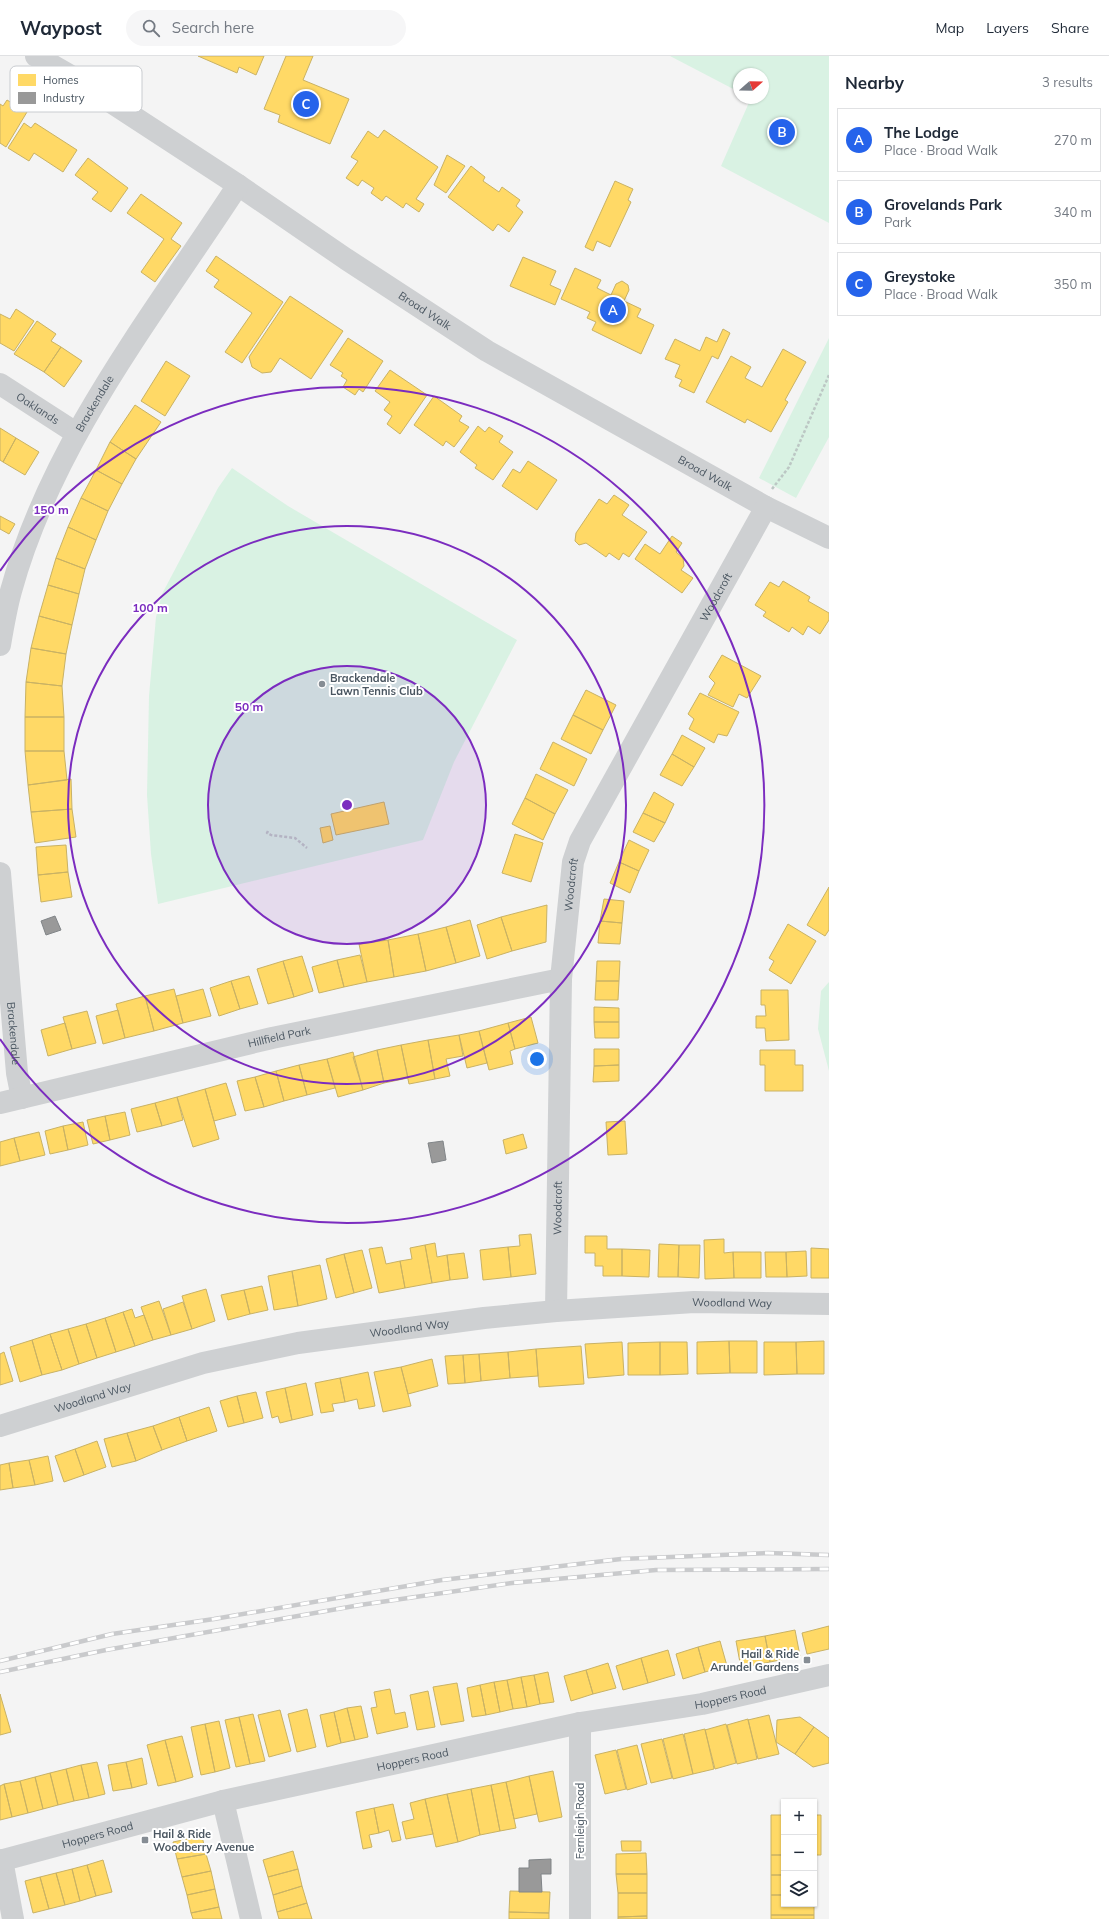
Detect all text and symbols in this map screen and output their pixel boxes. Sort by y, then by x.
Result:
search box [126,10,406,46]
text: Waypost [20,16,102,40]
icon: search [140,17,162,39]
text: Search here [172,18,254,37]
text: Map [935,19,964,37]
text: Layers [986,19,1029,37]
text: Share [1051,19,1089,37]
legend [10,66,142,112]
north arrow [733,68,769,104]
text: Nearby [845,72,904,93]
text: Homes [43,73,79,87]
text: 3 results [1042,74,1093,90]
pin: C [293,89,319,119]
text: Industry [43,91,85,105]
pin: B [769,117,795,147]
text: The Lodge [884,123,959,142]
text: A [854,132,864,148]
text: 270 m [1054,132,1092,148]
text: Place · Broad Walk [884,142,998,158]
text: Grovelands Park [884,195,1002,214]
text: B [855,204,863,220]
text: 340 m [1054,204,1092,220]
text: Park [884,214,911,230]
text: Greystoke [884,267,955,286]
text: C [855,276,863,292]
text: 350 m [1054,276,1092,292]
text: Place · Broad Walk [884,286,998,302]
street label: Broad Walk [396,288,454,333]
pin: A [600,295,626,325]
street label: Brackendale [72,373,117,434]
street label: Oaklands [14,389,62,427]
street label: Broad Walk [675,452,735,494]
text: 150 m [33,502,69,517]
street label: Woodcroft [697,570,735,624]
text: 100 m [132,600,168,615]
place label: Brackendale Lawn Tennis Club [330,671,423,698]
marker: Brackendale Lawn Tennis Club [317,679,327,689]
text: 50 m [235,699,263,714]
centre of rings [340,798,354,812]
street label: Woodcroft [561,856,581,912]
street label: Brackendale [4,1001,23,1066]
street label: Hillfield Park [246,1023,312,1051]
your location [527,1049,547,1069]
street label: Woodcroft [550,1181,565,1235]
street label: Woodland Way [692,1295,772,1310]
street label: Woodland Way [369,1316,450,1340]
street label: Woodland Way [52,1379,133,1416]
place label: Hail & Ride Arundel Gardens [710,1647,799,1674]
marker: Hail & Ride Arundel Gardens [802,1655,812,1665]
street label: Hoppers Road [694,1683,768,1712]
street label: Hoppers Road [375,1745,450,1774]
street label: Fernleigh Road [573,1783,587,1859]
map controls [781,1799,817,1907]
button: + [781,1799,817,1835]
street label: Hoppers Road [60,1818,135,1851]
place label: Hail & Ride Woodberry Avenue [153,1827,254,1854]
marker: Hail & Ride Woodberry Avenue [140,1835,150,1845]
button: − [781,1835,817,1871]
button: layers [781,1871,817,1907]

